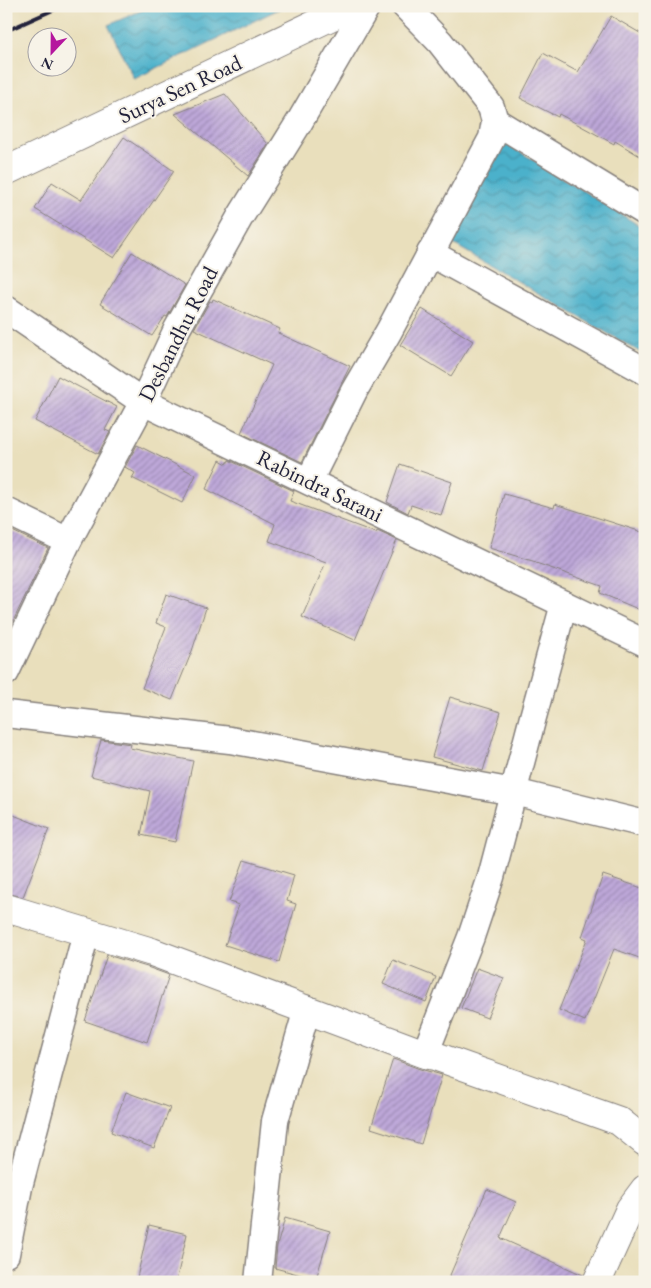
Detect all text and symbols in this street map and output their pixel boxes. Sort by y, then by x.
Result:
north arrow [28,28,78,78]
street label: Surya Sen Road [114,47,247,130]
text: N [38,53,56,75]
street label: Desbandhu Road [131,261,225,407]
street label: Rabindra Sarani [252,443,388,529]

